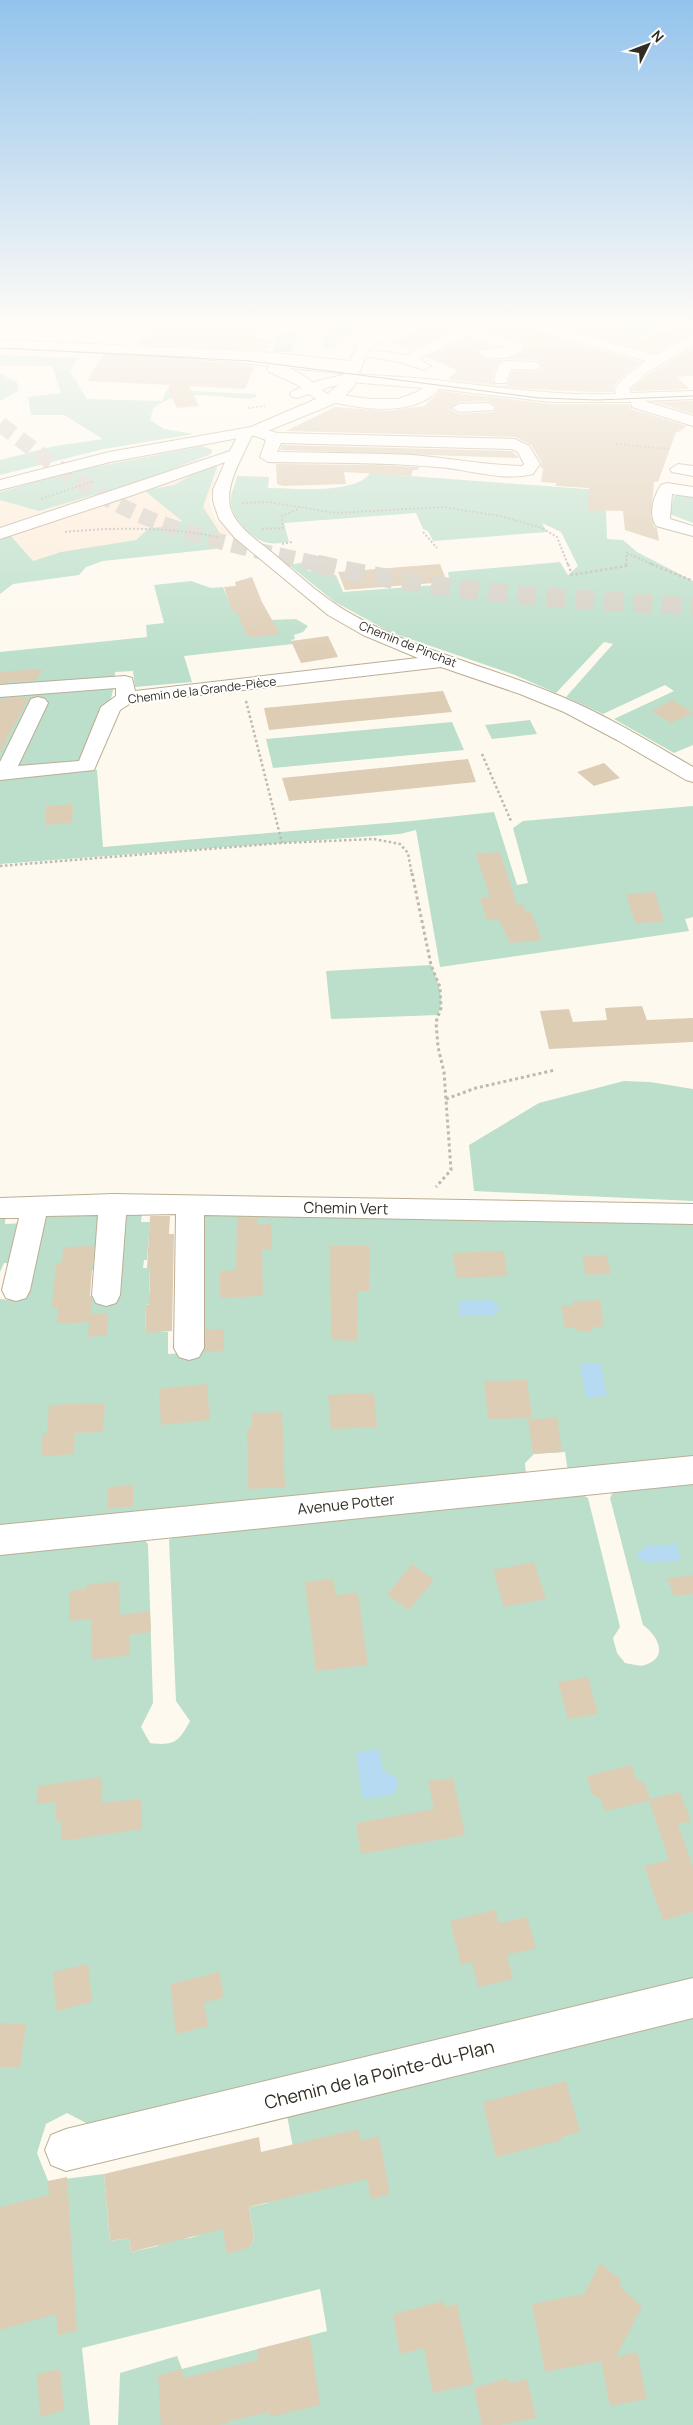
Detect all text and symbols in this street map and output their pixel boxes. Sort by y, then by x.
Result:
north arrow [623,20,673,70]
text: N [648,26,668,46]
street label: Chemin de Pinchat [357,617,460,671]
street label: Chemin de la Grande-Pièce [127,672,277,708]
street label: Chemin Vert [303,1197,389,1219]
street label: Avenue Potter [296,1488,396,1520]
street label: Chemin de la Pointe-du-Plan [262,2034,496,2114]

